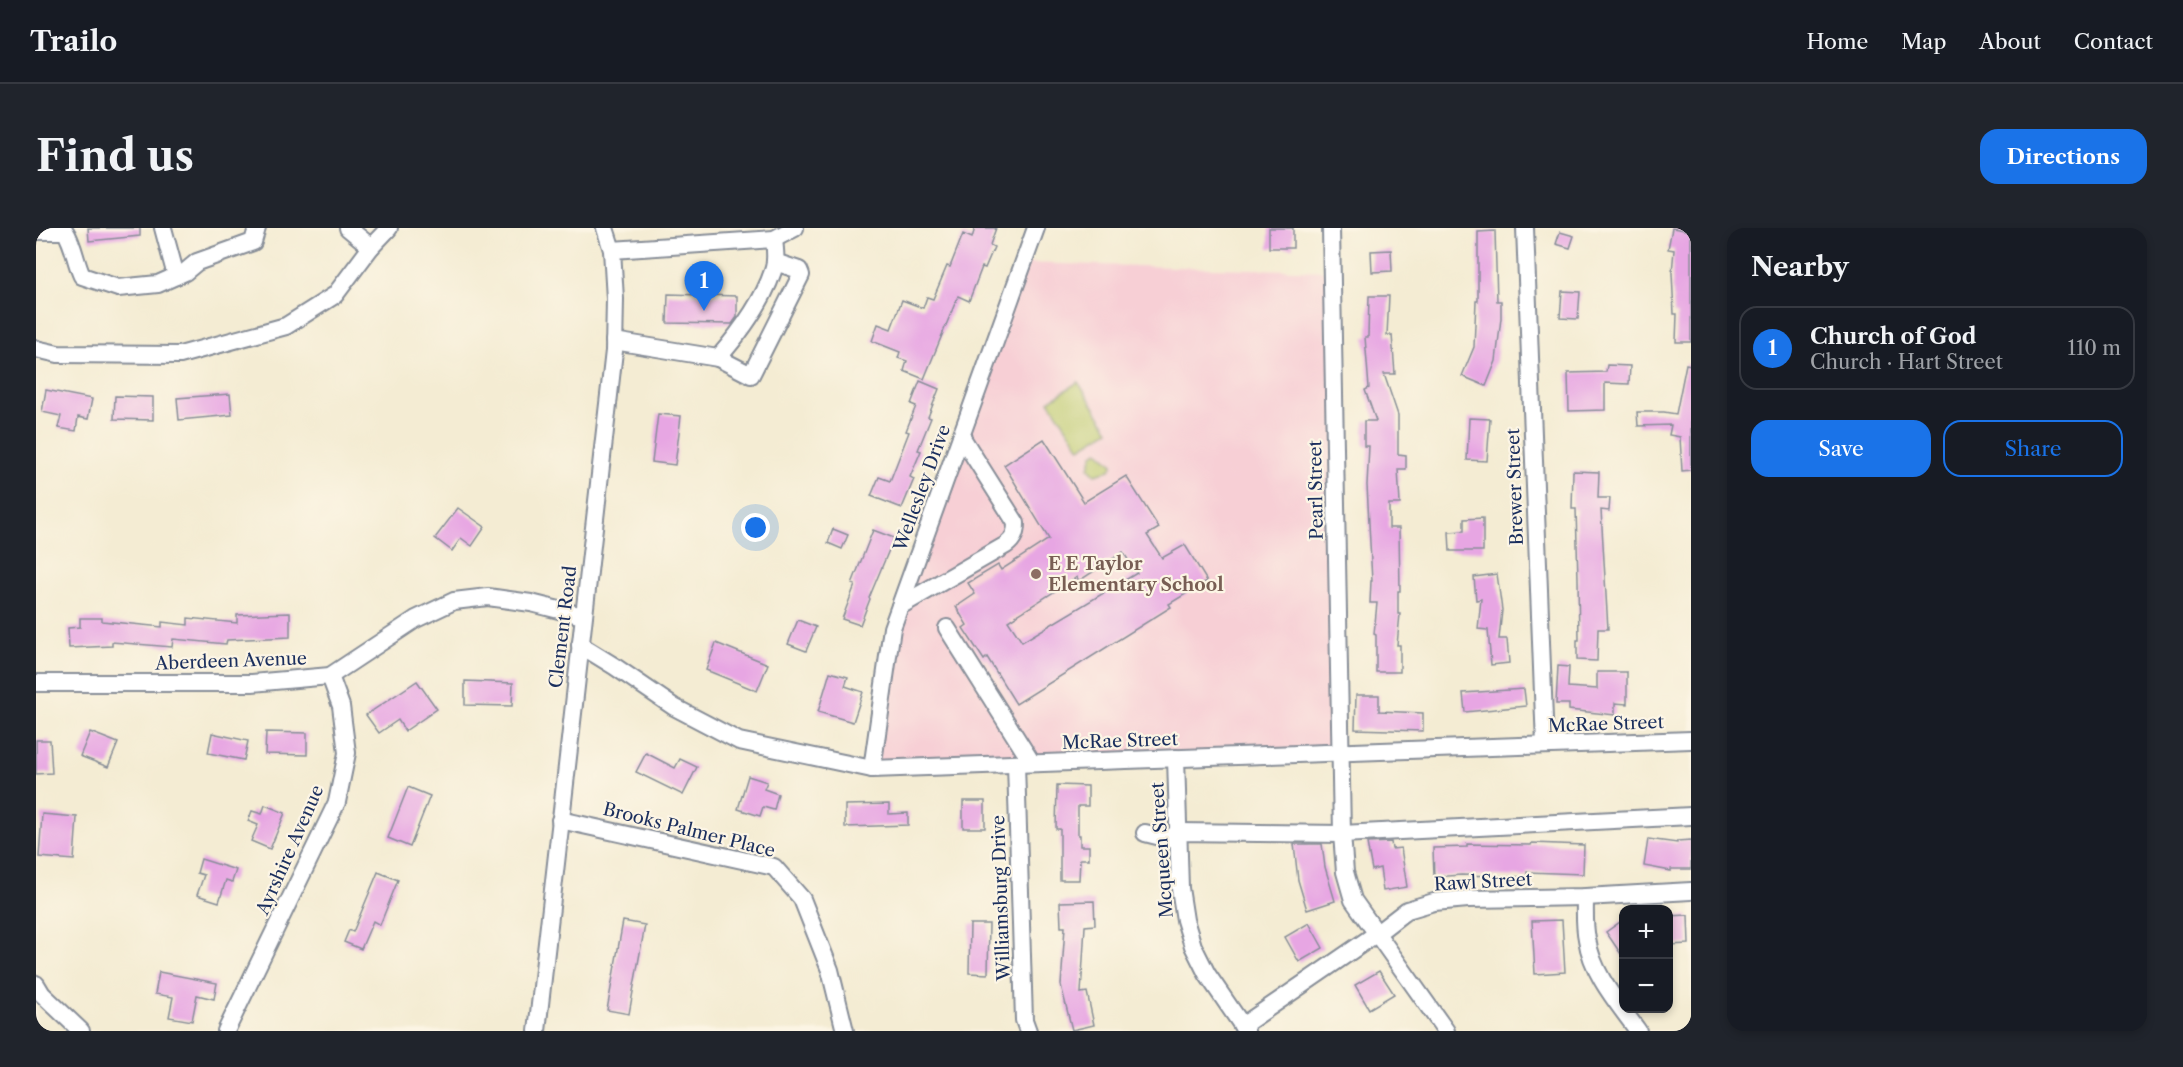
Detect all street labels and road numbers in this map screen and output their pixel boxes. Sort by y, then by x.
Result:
street label: Wellesley Drive [889,422,955,555]
street label: Brewer Street [1502,427,1528,546]
street label: Pearl Street [1304,439,1328,540]
street label: Clement Road [545,565,581,689]
street label: Aberdeen Avenue [154,647,307,675]
street label: McRae Street [1548,711,1665,737]
street label: McRae Street [1062,728,1179,754]
street label: Mcqueen Street [1146,781,1178,919]
street label: Ayrshire Avenue [251,782,328,919]
street label: Brooks Palmer Place [601,798,777,862]
street label: Williamsburg Drive [987,815,1015,982]
street label: Rawl Street [1433,868,1533,896]

